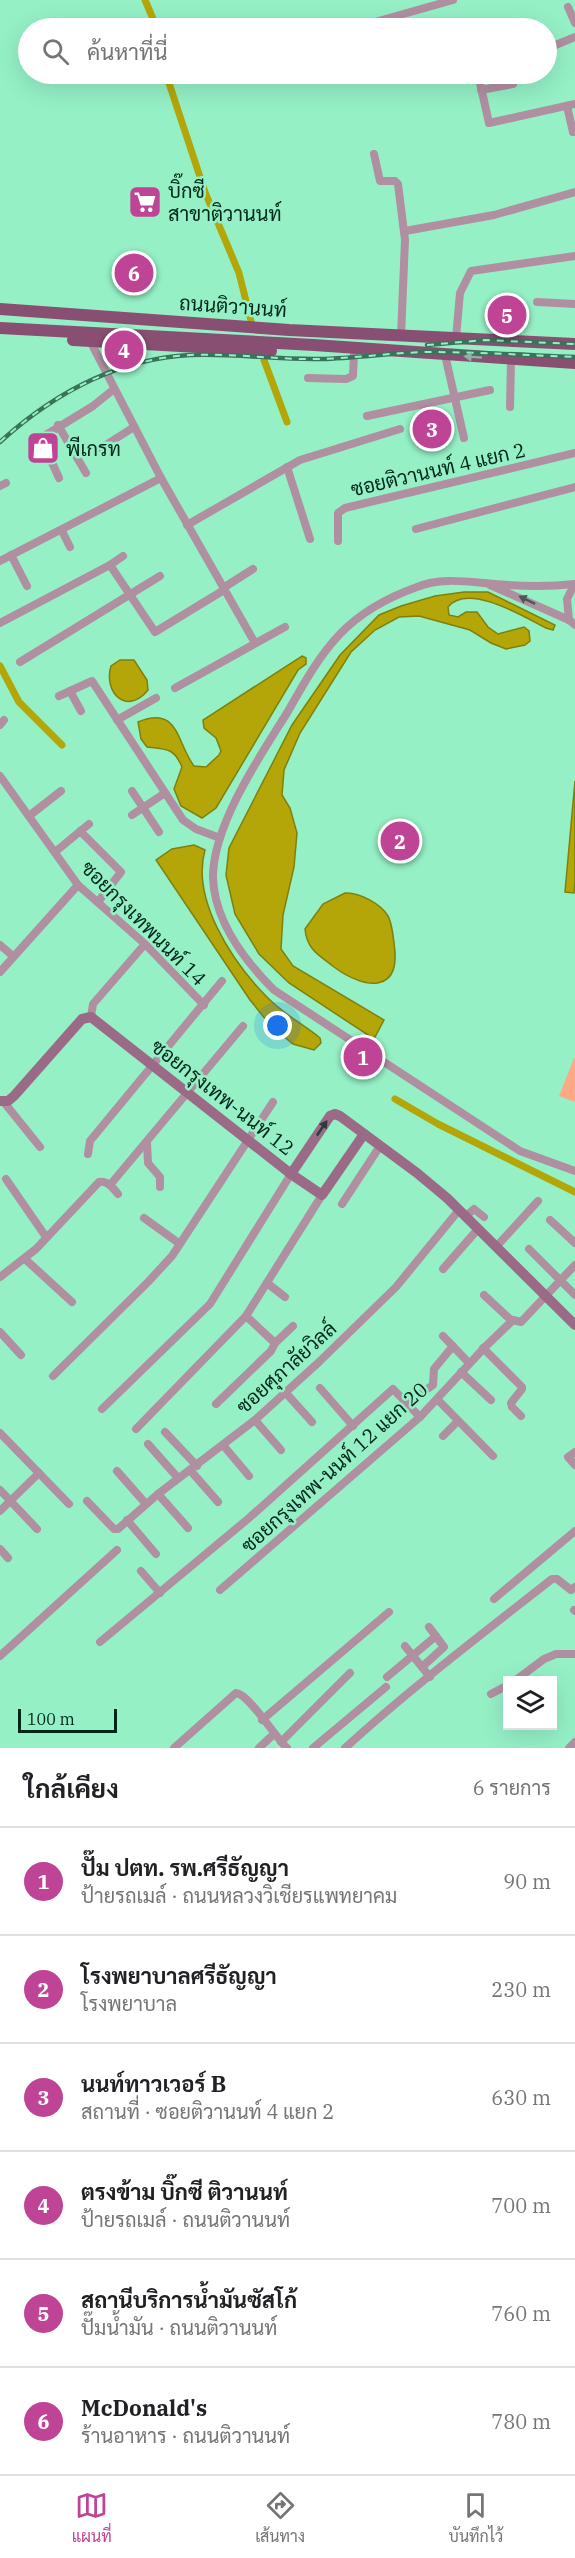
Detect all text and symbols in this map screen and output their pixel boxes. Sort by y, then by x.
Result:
search box [18,18,557,84]
icon: search [39,35,72,68]
text: ค้นหาที่นี่ [87,37,167,66]
place label: บิ๊กซี สาขาติวานนท์ [168,173,282,227]
supermarket icon: บิ๊กซี สาขาติวานนท์ [127,184,163,220]
pin: 6 [114,250,154,296]
street label: ถนนติวานนท์ [178,289,288,323]
pin: 5 [488,292,526,338]
pin: 4 [104,328,144,372]
one-way arrow [463,352,482,361]
pin: 3 [412,406,452,452]
shop icon: พีเกรท [25,430,61,466]
place label: พีเกรท [66,435,121,462]
street label: ซอยติวานนท์ 4 แยก 2 [348,436,528,502]
one-way arrow [519,596,536,605]
pin: 2 [380,818,420,864]
street label: ซอยกรุงเทพนนท์ 14 [75,854,213,992]
your location [263,1011,292,1040]
street label: ซอยกรุงเทพ-นนท์ 12 [145,1033,300,1162]
pin: 1 [344,1034,382,1080]
one-way arrow [316,1121,328,1137]
street label: ซอยศุภาลัยวิลล์ [230,1315,343,1420]
street label: ซอยกรุงเทพ-นนท์ 12 แยก 20 [235,1376,434,1559]
map controls [503,1676,557,1730]
button: layers [503,1676,557,1730]
scale bar [18,1706,117,1734]
text: 100 m [27,1709,75,1729]
text: ใกล้เคียง [24,1771,119,1805]
text: 6 รายการ [473,1774,551,1801]
text: ปั๊ม ปตท. รพ.ศรีธัญญา [81,1853,289,1882]
text: 1 [38,1868,50,1895]
text: 90 m [503,1868,551,1895]
text: ป้ายรถเมล์ · ถนนหลวงวิเชียรแพทยาคม [81,1882,397,1909]
text: โรงพยาบาลศรีธัญญา [81,1961,277,1990]
text: 2 [38,1976,50,2003]
text: 230 m [491,1976,551,2003]
text: โรงพยาบาล [81,1990,177,2017]
text: นนท์ทาวเวอร์ B [81,2069,226,2098]
text: 3 [38,2084,50,2111]
text: 630 m [491,2084,551,2111]
text: สถานที่ · ซอยติวานนท์ 4 แยก 2 [81,2098,334,2125]
text: ตรงข้าม บิ๊กซี ติวานนท์ [81,2177,288,2206]
text: 4 [38,2192,50,2219]
text: 700 m [491,2192,551,2219]
text: ป้ายรถเมล์ · ถนนติวานนท์ [81,2206,290,2233]
text: สถานีบริการน้ำมันซัสโก้ [81,2285,297,2314]
text: 5 [38,2300,50,2327]
text: 760 m [491,2300,551,2327]
text: ปั๊มน้ำมัน · ถนนติวานนท์ [81,2314,277,2341]
text: McDonald's [81,2393,207,2422]
text: 6 [38,2408,50,2435]
text: 780 m [491,2408,551,2435]
text: ร้านอาหาร · ถนนติวานนท์ [81,2422,290,2449]
tab: แผนที่ [72,2489,112,2546]
tab: เส้นทาง [255,2489,305,2546]
tab: บันทึกไว้ [449,2489,503,2546]

